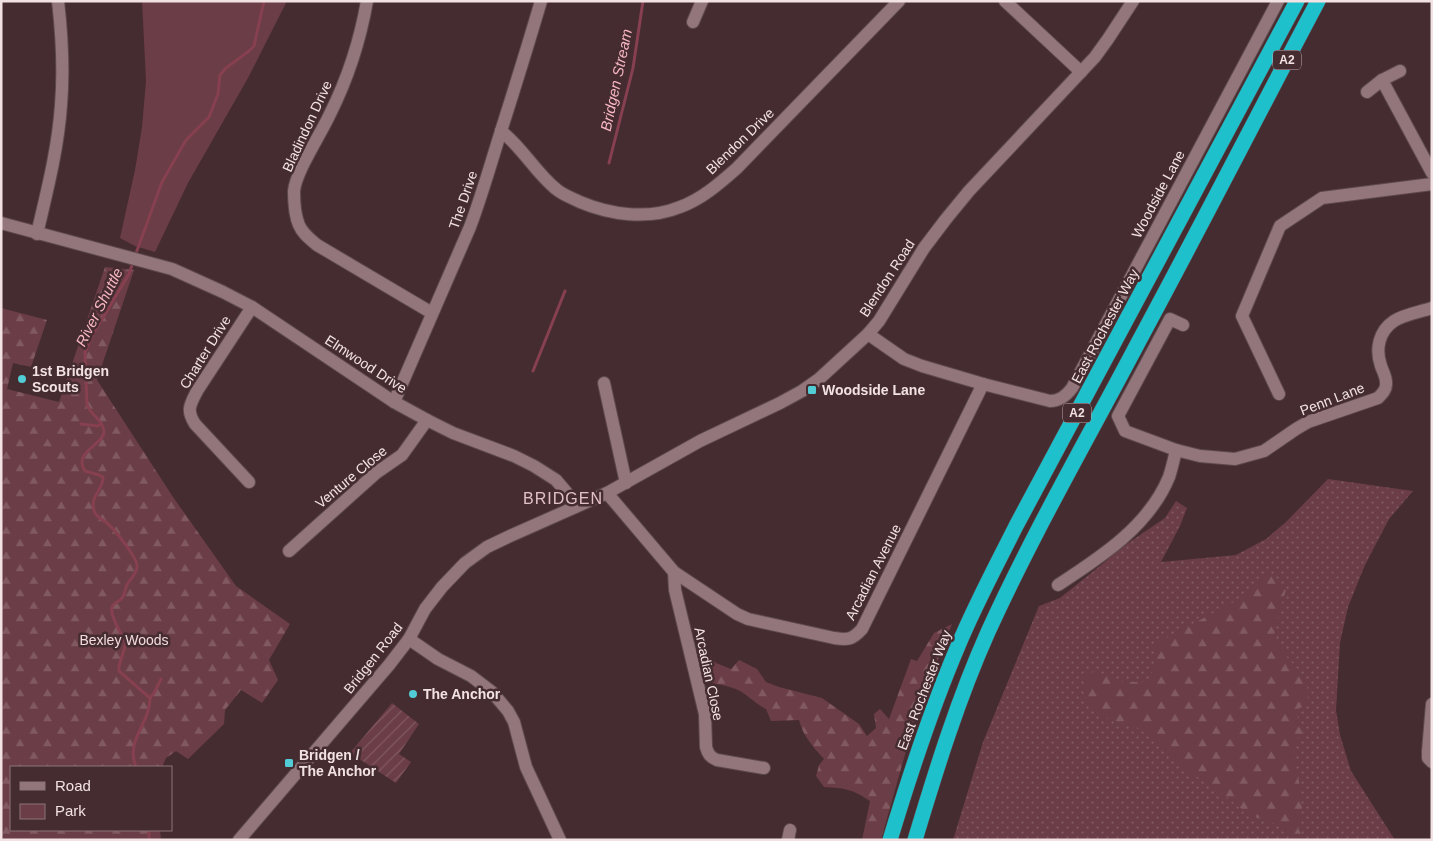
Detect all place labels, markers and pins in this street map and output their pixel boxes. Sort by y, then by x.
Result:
place label: 1st Bridgen Scouts [32,363,109,395]
marker: 1st Bridgen Scouts [16,373,28,385]
place label: Woodside Lane [822,382,925,398]
marker: Woodside Lane [806,384,818,396]
place label: The Anchor [423,686,501,702]
marker: The Anchor [407,688,419,700]
place label: Bridgen / The Anchor [299,747,377,779]
marker: Bridgen / The Anchor [283,757,295,769]

